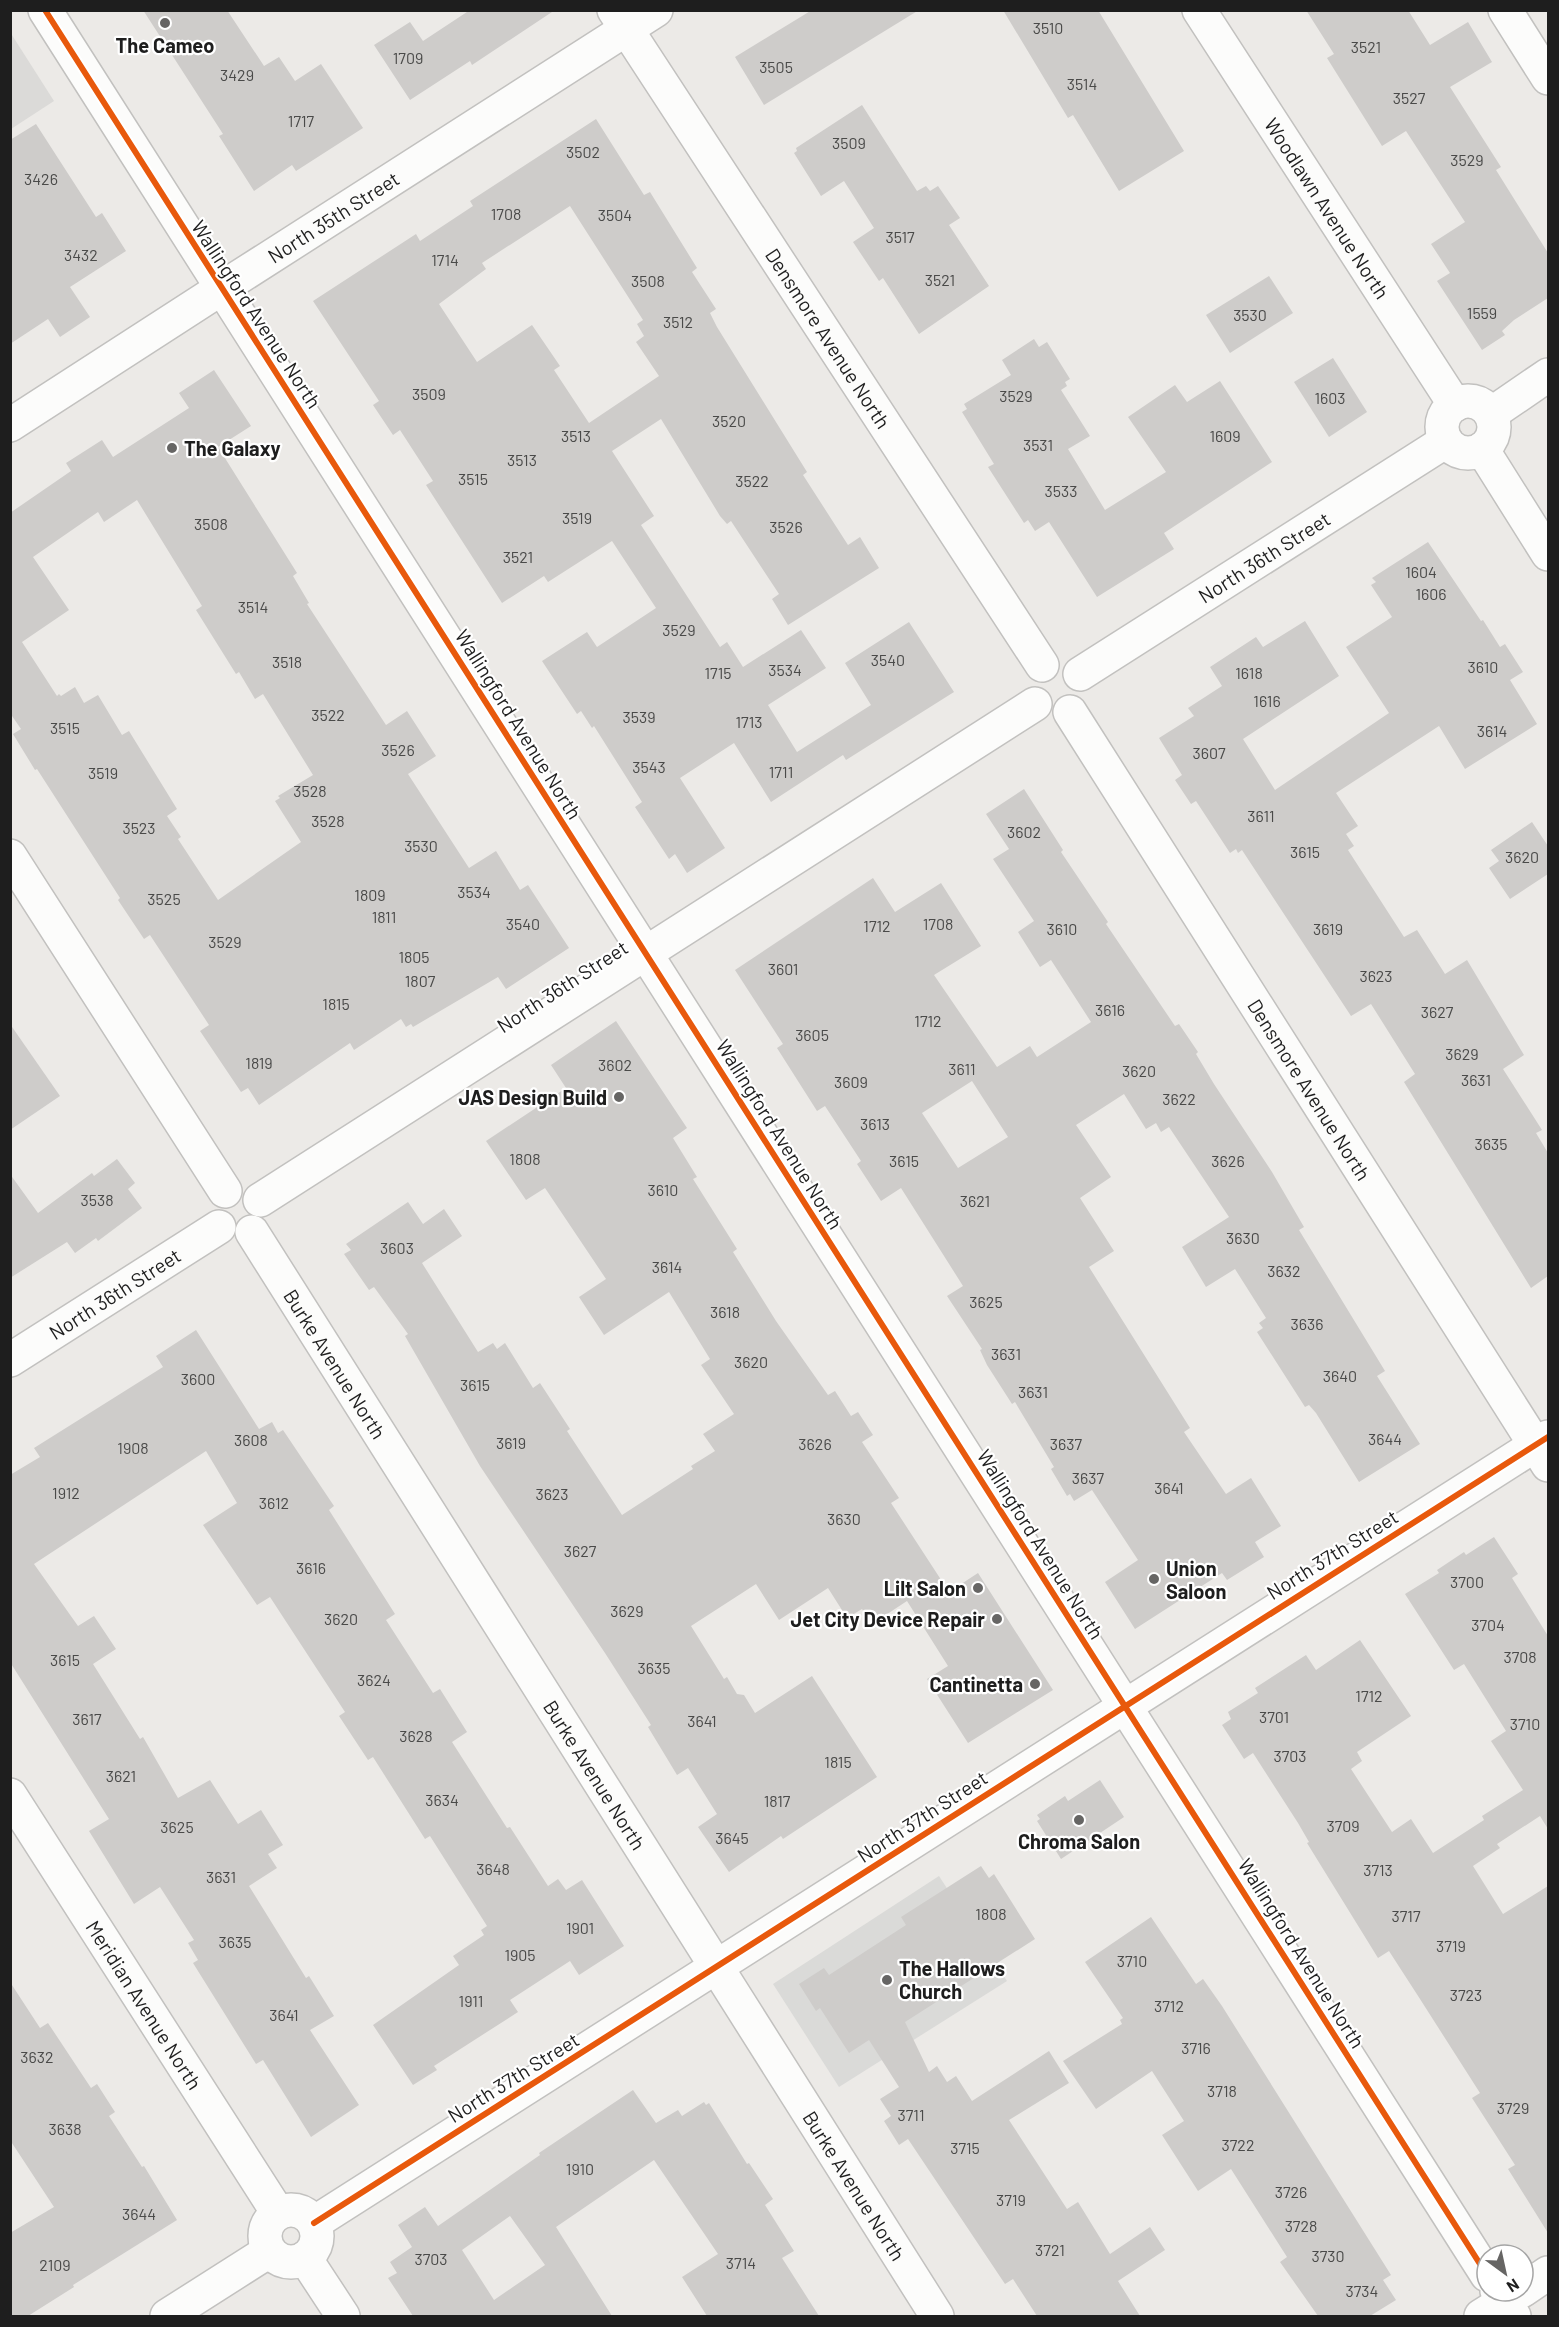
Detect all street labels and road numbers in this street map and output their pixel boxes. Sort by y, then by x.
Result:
street label: Woodlawn Avenue North [1260,113,1395,303]
street label: North 35th Street [263,166,403,268]
street label: Wallingford Avenue North [187,215,327,413]
street label: Densmore Avenue North [761,244,896,433]
street label: North 36th Street [1194,506,1334,608]
street label: Wallingford Avenue North [451,625,587,823]
street label: North 36th Street [492,935,632,1037]
street label: Densmore Avenue North [1243,994,1376,1185]
street label: Wallingford Avenue North [712,1035,848,1233]
street label: North 36th Street [44,1243,185,1344]
street label: Burke Avenue North [279,1285,391,1443]
street label: Wallingford Avenue North [973,1445,1109,1643]
street label: North 37th Street [1262,1504,1402,1604]
street label: Burke Avenue North [539,1695,651,1854]
street label: North 37th Street [852,1765,992,1867]
street label: Wallingford Avenue North [1234,1854,1370,2052]
street label: Meridian Avenue North [81,1916,207,2094]
street label: North 37th Street [443,2027,583,2127]
street label: Burke Avenue North [798,2106,911,2265]

